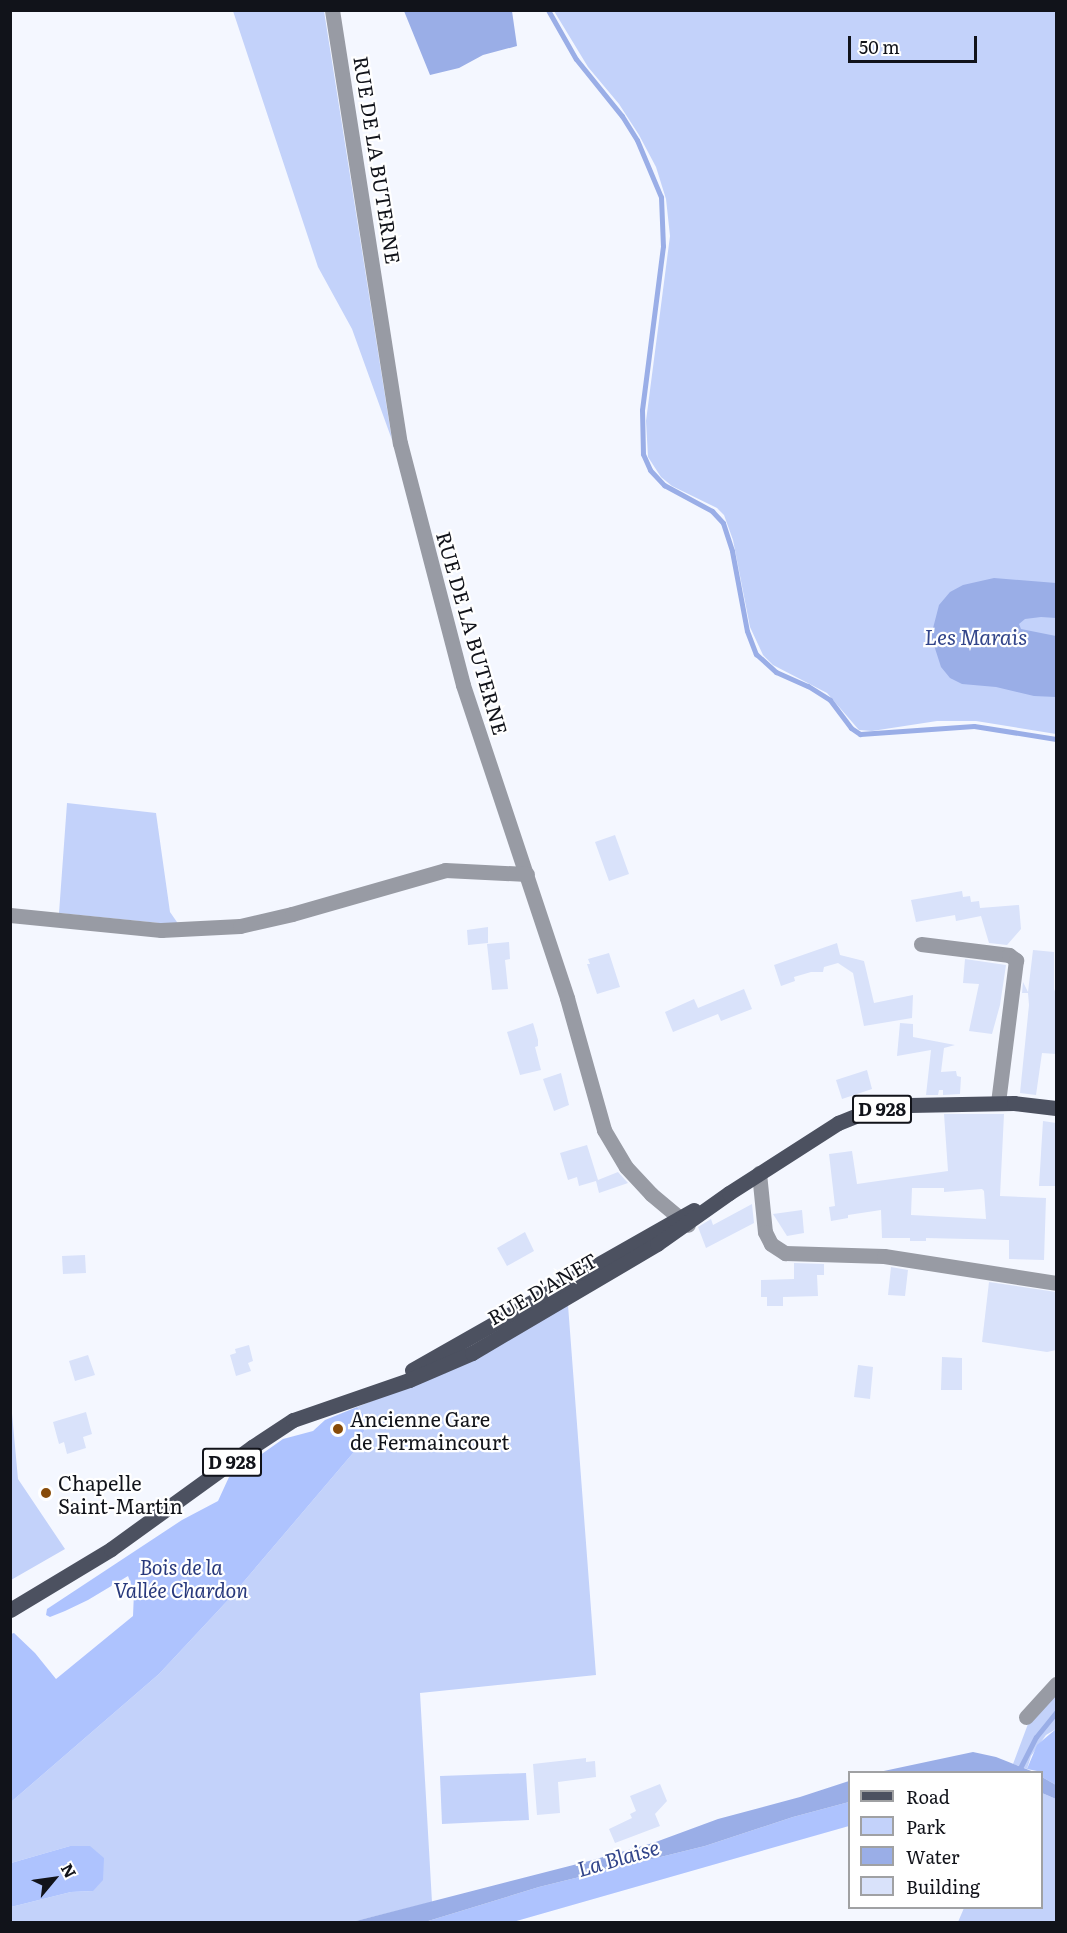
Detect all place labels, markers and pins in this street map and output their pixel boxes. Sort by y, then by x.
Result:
place label: Ancienne Gare de Fermaincourt [350,1406,509,1453]
marker: Ancienne Gare de Fermaincourt [331,1422,345,1436]
place label: Chapelle Saint-Martin [58,1470,183,1517]
marker: Chapelle Saint-Martin [39,1486,53,1500]

